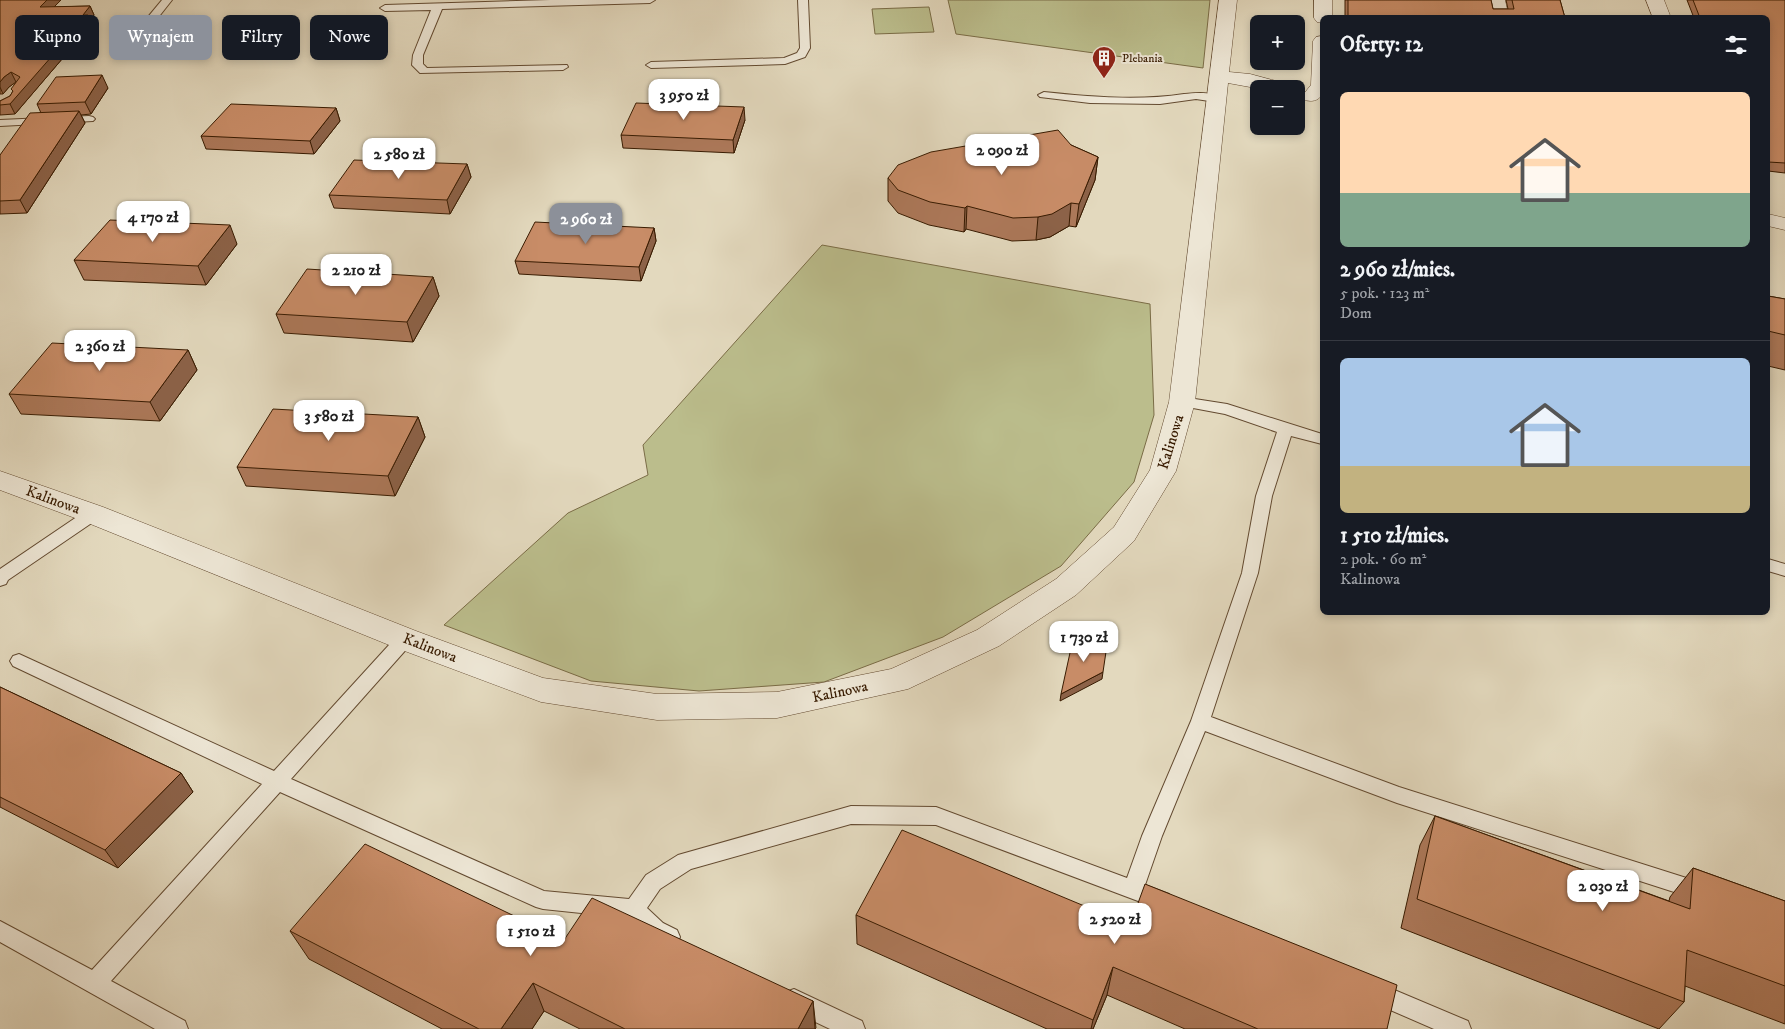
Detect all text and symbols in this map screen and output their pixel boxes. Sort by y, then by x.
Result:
chip: Kupno [15,15,99,60]
chip: Wynajem [109,15,212,60]
chip: Filtry [222,15,300,60]
chip: Nowe [310,15,388,60]
map controls [1250,15,1305,135]
button: + [1250,15,1305,70]
icon: filters [1722,31,1750,59]
text: Oferty: 12 [1340,32,1423,58]
building icon: Plebania [1091,45,1117,79]
place label: Plebania [1122,51,1164,66]
pin: 3 950 zł [632,78,736,121]
button: − [1250,80,1305,135]
text: 3 950 zł [659,85,709,105]
icon: home [1500,125,1590,215]
pin: 2 090 zł [950,134,1054,176]
pin: 2 580 zł [347,138,451,180]
text: 2 090 zł [976,140,1028,160]
text: 2 580 zł [374,144,424,164]
pin: 4 170 zł [101,200,205,243]
pin: 2 960 zł [534,202,638,245]
text: 4 170 zł [128,207,178,227]
text: 2 960 zł [560,209,612,229]
pin: 2 210 zł [304,254,408,296]
text: 2 960 zł/mies. [1340,257,1455,283]
text: 2 210 zł [332,260,380,280]
text: 5 pok. · 123 m² [1340,283,1429,303]
text: Dom [1340,303,1372,323]
pin: 2 360 zł [48,330,152,372]
text: 2 360 zł [75,336,125,356]
icon: home [1500,390,1590,480]
pin: 3 580 zł [277,400,381,442]
text: 3 580 zł [304,406,354,426]
street label: Kalinowa [1154,412,1188,472]
street label: Kalinowa [23,481,83,519]
text: 1 510 zł/mies. [1340,523,1449,549]
text: 2 pok. · 60 m² [1340,549,1427,569]
text: Kalinowa [1340,569,1400,589]
pin: 1 730 zł [1032,620,1136,663]
text: 1 730 zł [1060,627,1108,647]
street label: Kalinowa [400,629,460,667]
street label: Kalinowa [810,677,870,707]
pin: 2 030 zł [1551,870,1655,912]
text: 2 030 zł [1578,876,1628,896]
pin: 2 520 zł [1063,902,1167,945]
text: 2 520 zł [1090,909,1140,929]
pin: 1 510 zł [479,914,583,957]
text: 1 510 zł [508,921,554,941]

